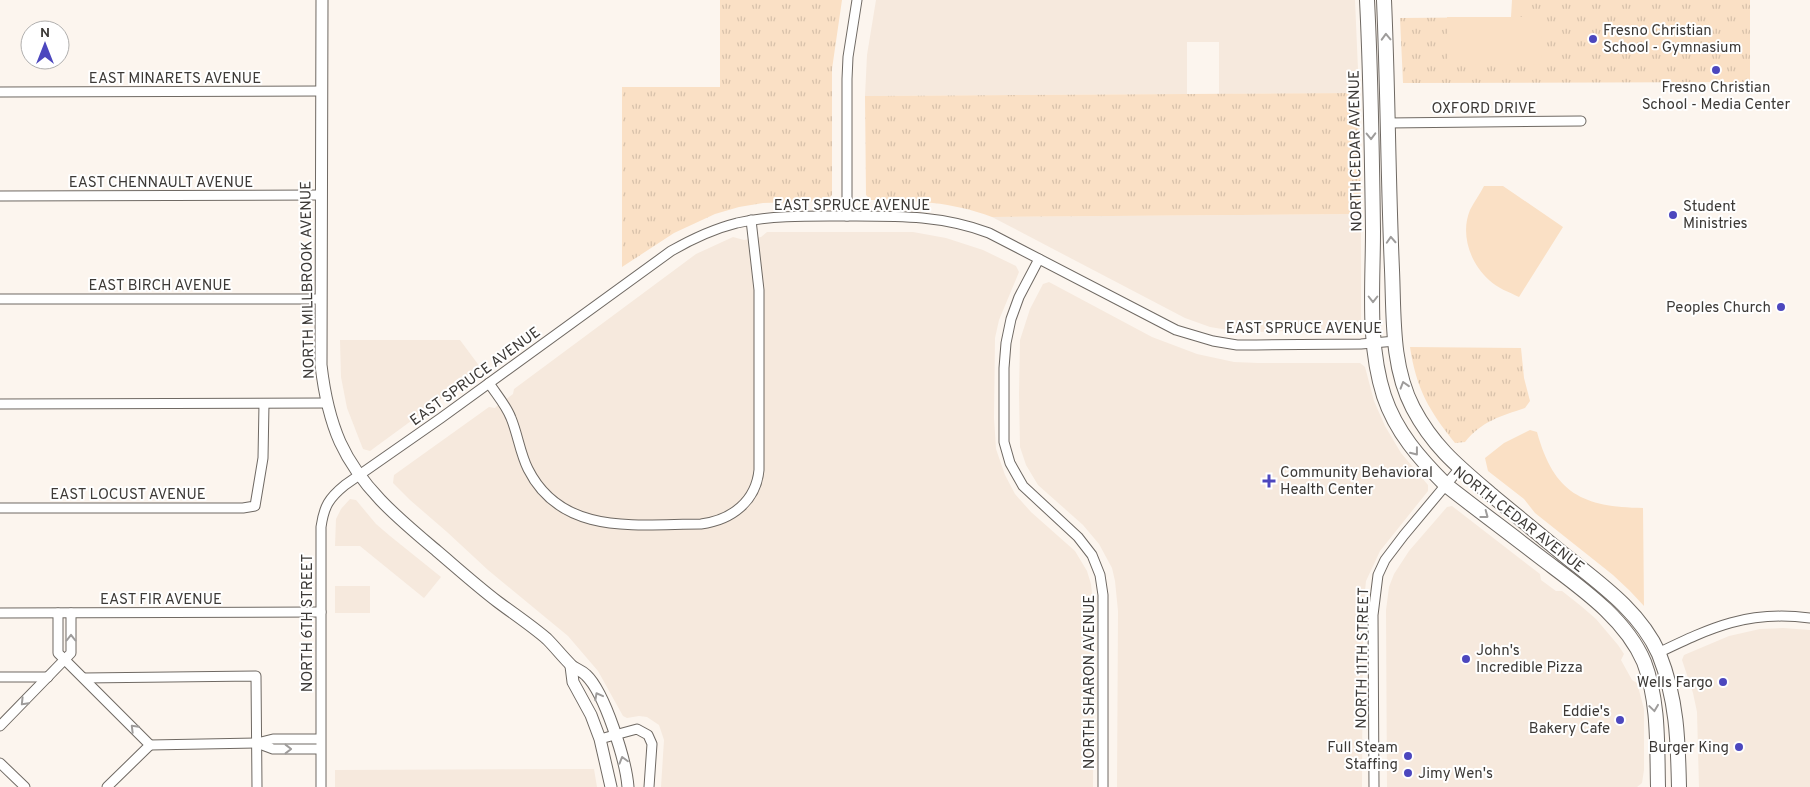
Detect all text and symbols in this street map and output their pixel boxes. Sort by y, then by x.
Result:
north arrow [20,20,70,70]
place label: Fresno Christian School - Gymnasium [1603,22,1741,58]
text: N [40,25,50,42]
one-way arrow [1380,33,1391,41]
marker: Fresno Christian School - Gymnasium [1587,33,1599,45]
marker: Fresno Christian School - Media Center [1710,64,1722,76]
street label: EAST MINARETS AVENUE [89,70,261,89]
street label: NORTH CEDAR AVENUE [1346,70,1367,232]
place label: Fresno Christian School - Media Center [1642,79,1791,115]
street label: OXFORD DRIVE [1431,100,1537,119]
one-way arrow [1366,132,1376,140]
street label: EAST CHENNAULT AVENUE [69,174,253,193]
street label: NORTH MILLBROOK AVENUE [297,181,320,379]
street label: EAST SPRUCE AVENUE [774,197,930,216]
place label: Student Ministries [1683,198,1748,234]
marker: Student Ministries [1667,209,1679,221]
one-way arrow [1385,236,1396,244]
street label: EAST BIRCH AVENUE [88,277,232,296]
one-way arrow [1368,295,1378,303]
place label: Peoples Church [1666,299,1771,318]
marker: Peoples Church [1775,301,1787,313]
street label: EAST SPRUCE AVENUE [1226,320,1382,339]
street label: EAST SPRUCE AVENUE [407,324,545,431]
one-way arrow [1400,382,1410,390]
one-way arrow [1409,446,1418,456]
street label: NORTH CEDAR AVENUE [1448,463,1588,577]
place label: Community Behavioral Health Center [1280,464,1433,500]
marker: Community Behavioral Health Center [1262,474,1276,488]
street label: EAST LOCUST AVENUE [50,486,206,505]
one-way arrow [1479,509,1489,518]
street label: NORTH 6TH STREET [299,554,318,692]
street label: NORTH 11TH STREET [1353,587,1374,729]
street label: EAST FIR AVENUE [100,591,222,610]
street label: NORTH SHARON AVENUE [1081,595,1100,769]
one-way arrow [66,633,76,641]
place label: John's Incredible Pizza [1476,642,1583,678]
marker: John's Incredible Pizza [1460,653,1472,665]
place label: Wells Fargo [1637,674,1713,693]
marker: Wells Fargo [1717,676,1729,688]
one-way arrow [595,692,605,701]
one-way arrow [21,696,30,705]
place label: Eddie's Bakery Cafe [1529,703,1610,739]
one-way arrow [1649,704,1659,713]
marker: Eddie's Bakery Cafe [1614,714,1626,726]
one-way arrow [130,725,139,734]
place label: Full Steam Staffing [1327,739,1398,775]
place label: Burger King [1648,739,1729,758]
marker: Burger King [1733,741,1745,753]
one-way arrow [284,744,292,754]
marker: Full Steam Staffing [1402,750,1414,762]
one-way arrow [619,757,629,765]
place label: Jimy Wen's [1418,765,1493,784]
marker: Jimy Wen's [1402,767,1414,779]

